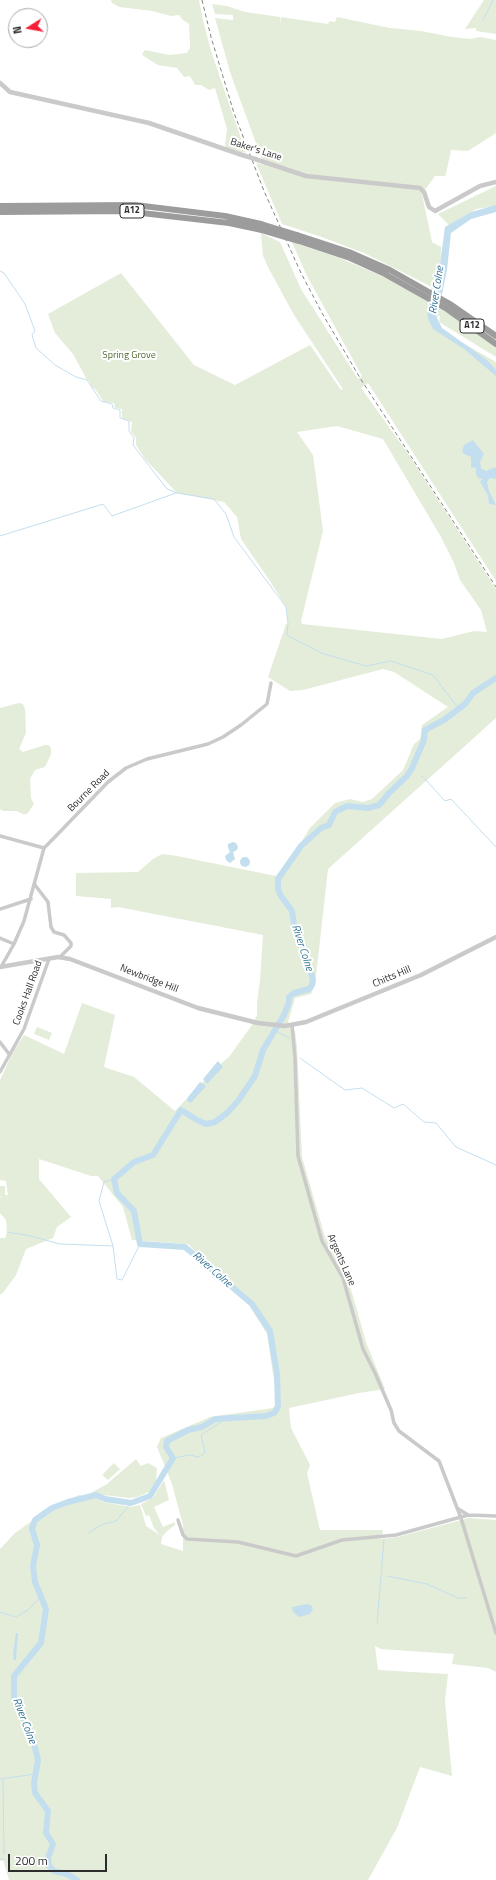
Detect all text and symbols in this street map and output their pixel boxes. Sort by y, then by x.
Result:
north arrow [8,8,48,48]
text: N [9,25,26,35]
street label: Baker's Lane [229,136,283,164]
road number: A12 [120,204,144,218]
water label: River Colne [427,265,447,315]
road number: A12 [460,319,484,333]
park label: Spring Grove [102,350,156,362]
street label: Bourne Road [65,767,113,815]
water label: River Colne [288,923,316,973]
street label: Cooks Hall Road [11,959,45,1027]
street label: Newbridge Hill [118,962,180,996]
street label: Chitts Hill [371,964,413,990]
street label: Argents Lane [324,1232,358,1288]
water label: River Colne [190,1249,234,1291]
water label: River Colne [9,1696,39,1746]
scale bar [10,1846,109,1872]
text: 200 m [15,1851,48,1870]

